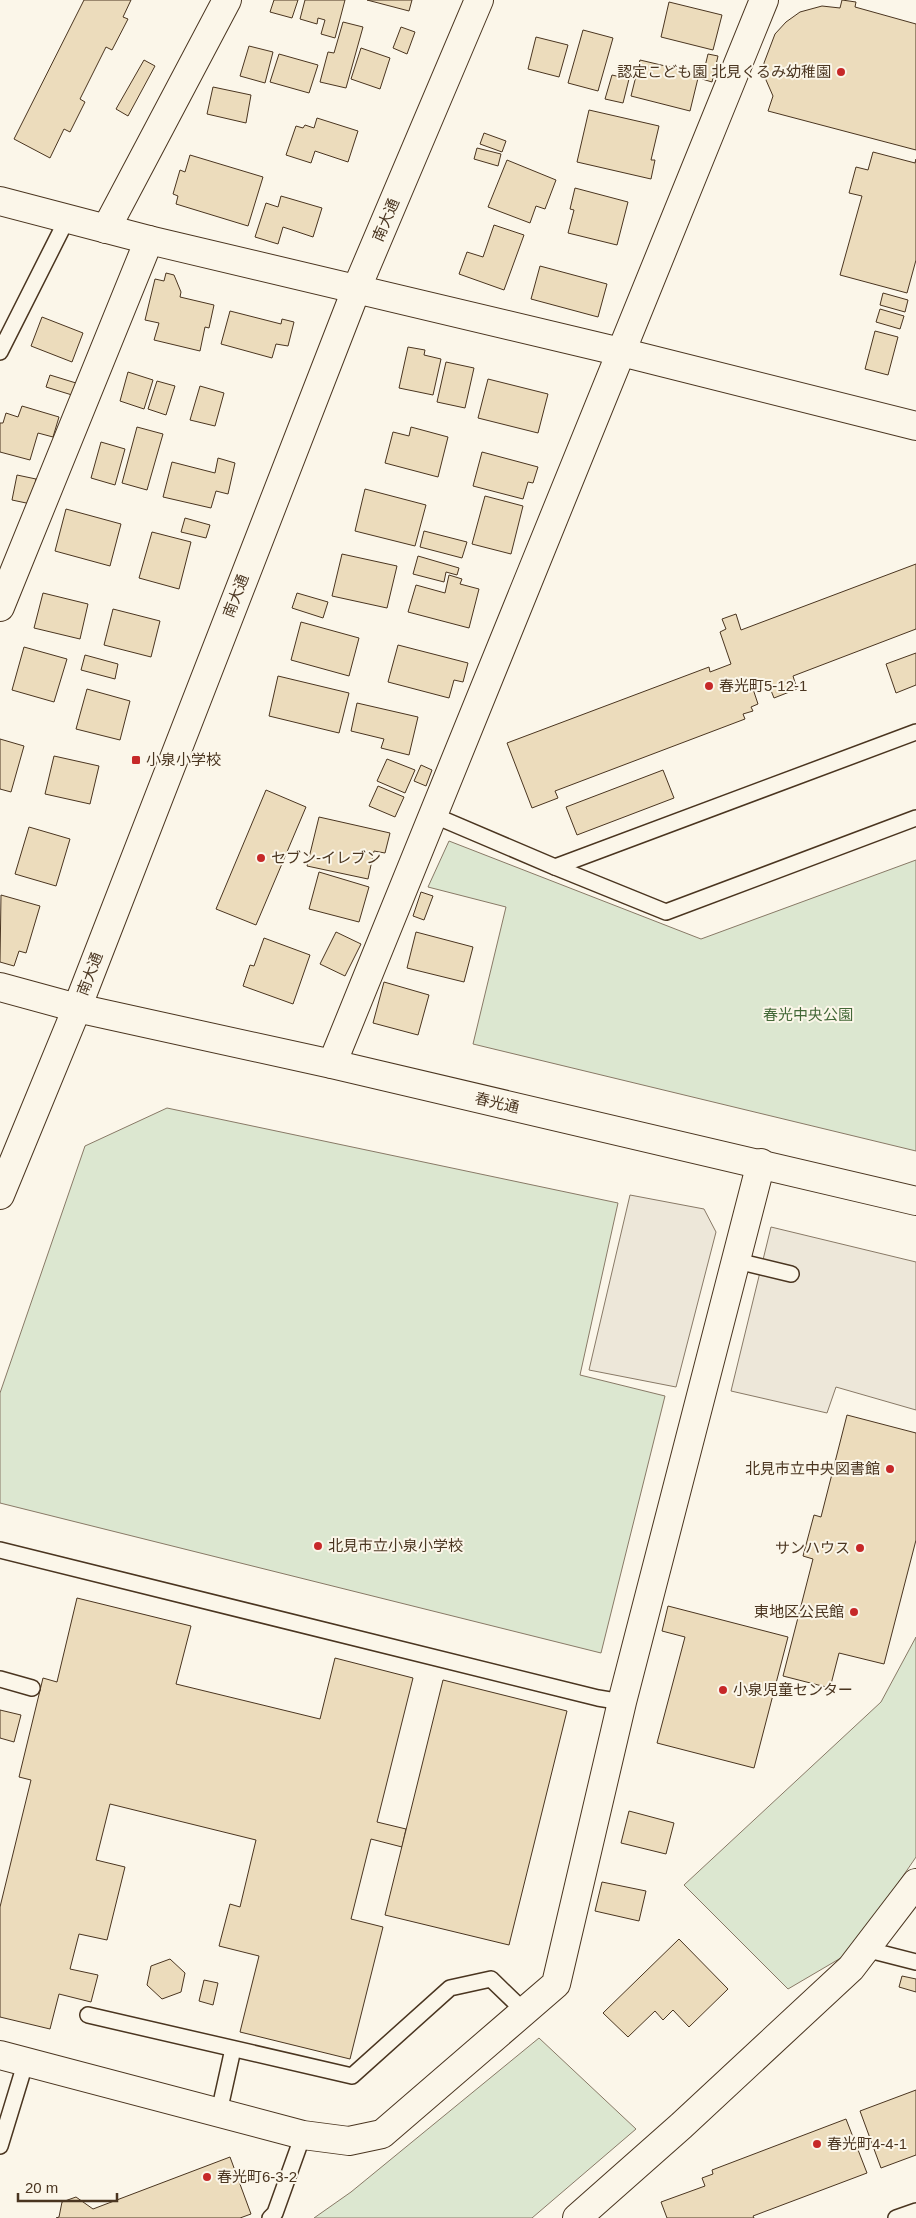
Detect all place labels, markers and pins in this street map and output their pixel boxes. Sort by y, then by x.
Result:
place label: 認定こども園 北見くるみ幼稚園 [617,63,831,80]
marker: 認定こども園 北見くるみ幼稚園 [835,66,847,78]
place label: 春光町5-12-1 [719,677,807,694]
marker: 春光町5-12-1 [703,680,715,692]
place label: 小泉小学校 [146,751,221,768]
marker: 小泉小学校 [130,754,142,766]
place label: セブン-イレブン [271,849,381,866]
marker: セブン-イレブン [255,852,267,864]
place label: 北見市立中央図書館 [745,1460,880,1477]
marker: 北見市立中央図書館 [884,1463,896,1475]
place label: 北見市立小泉小学校 [328,1537,463,1554]
place label: サンハウス [775,1539,850,1556]
marker: 北見市立小泉小学校 [312,1540,324,1552]
marker: サンハウス [854,1542,866,1554]
place label: 東地区公民館 [754,1603,844,1620]
marker: 東地区公民館 [848,1606,860,1618]
place label: 小泉児童センター [733,1681,853,1698]
marker: 小泉児童センター [717,1684,729,1696]
place label: 春光町4-4-1 [827,2135,907,2152]
marker: 春光町4-4-1 [811,2138,823,2150]
place label: 春光町6-3-2 [217,2168,297,2185]
marker: 春光町6-3-2 [201,2171,213,2183]

